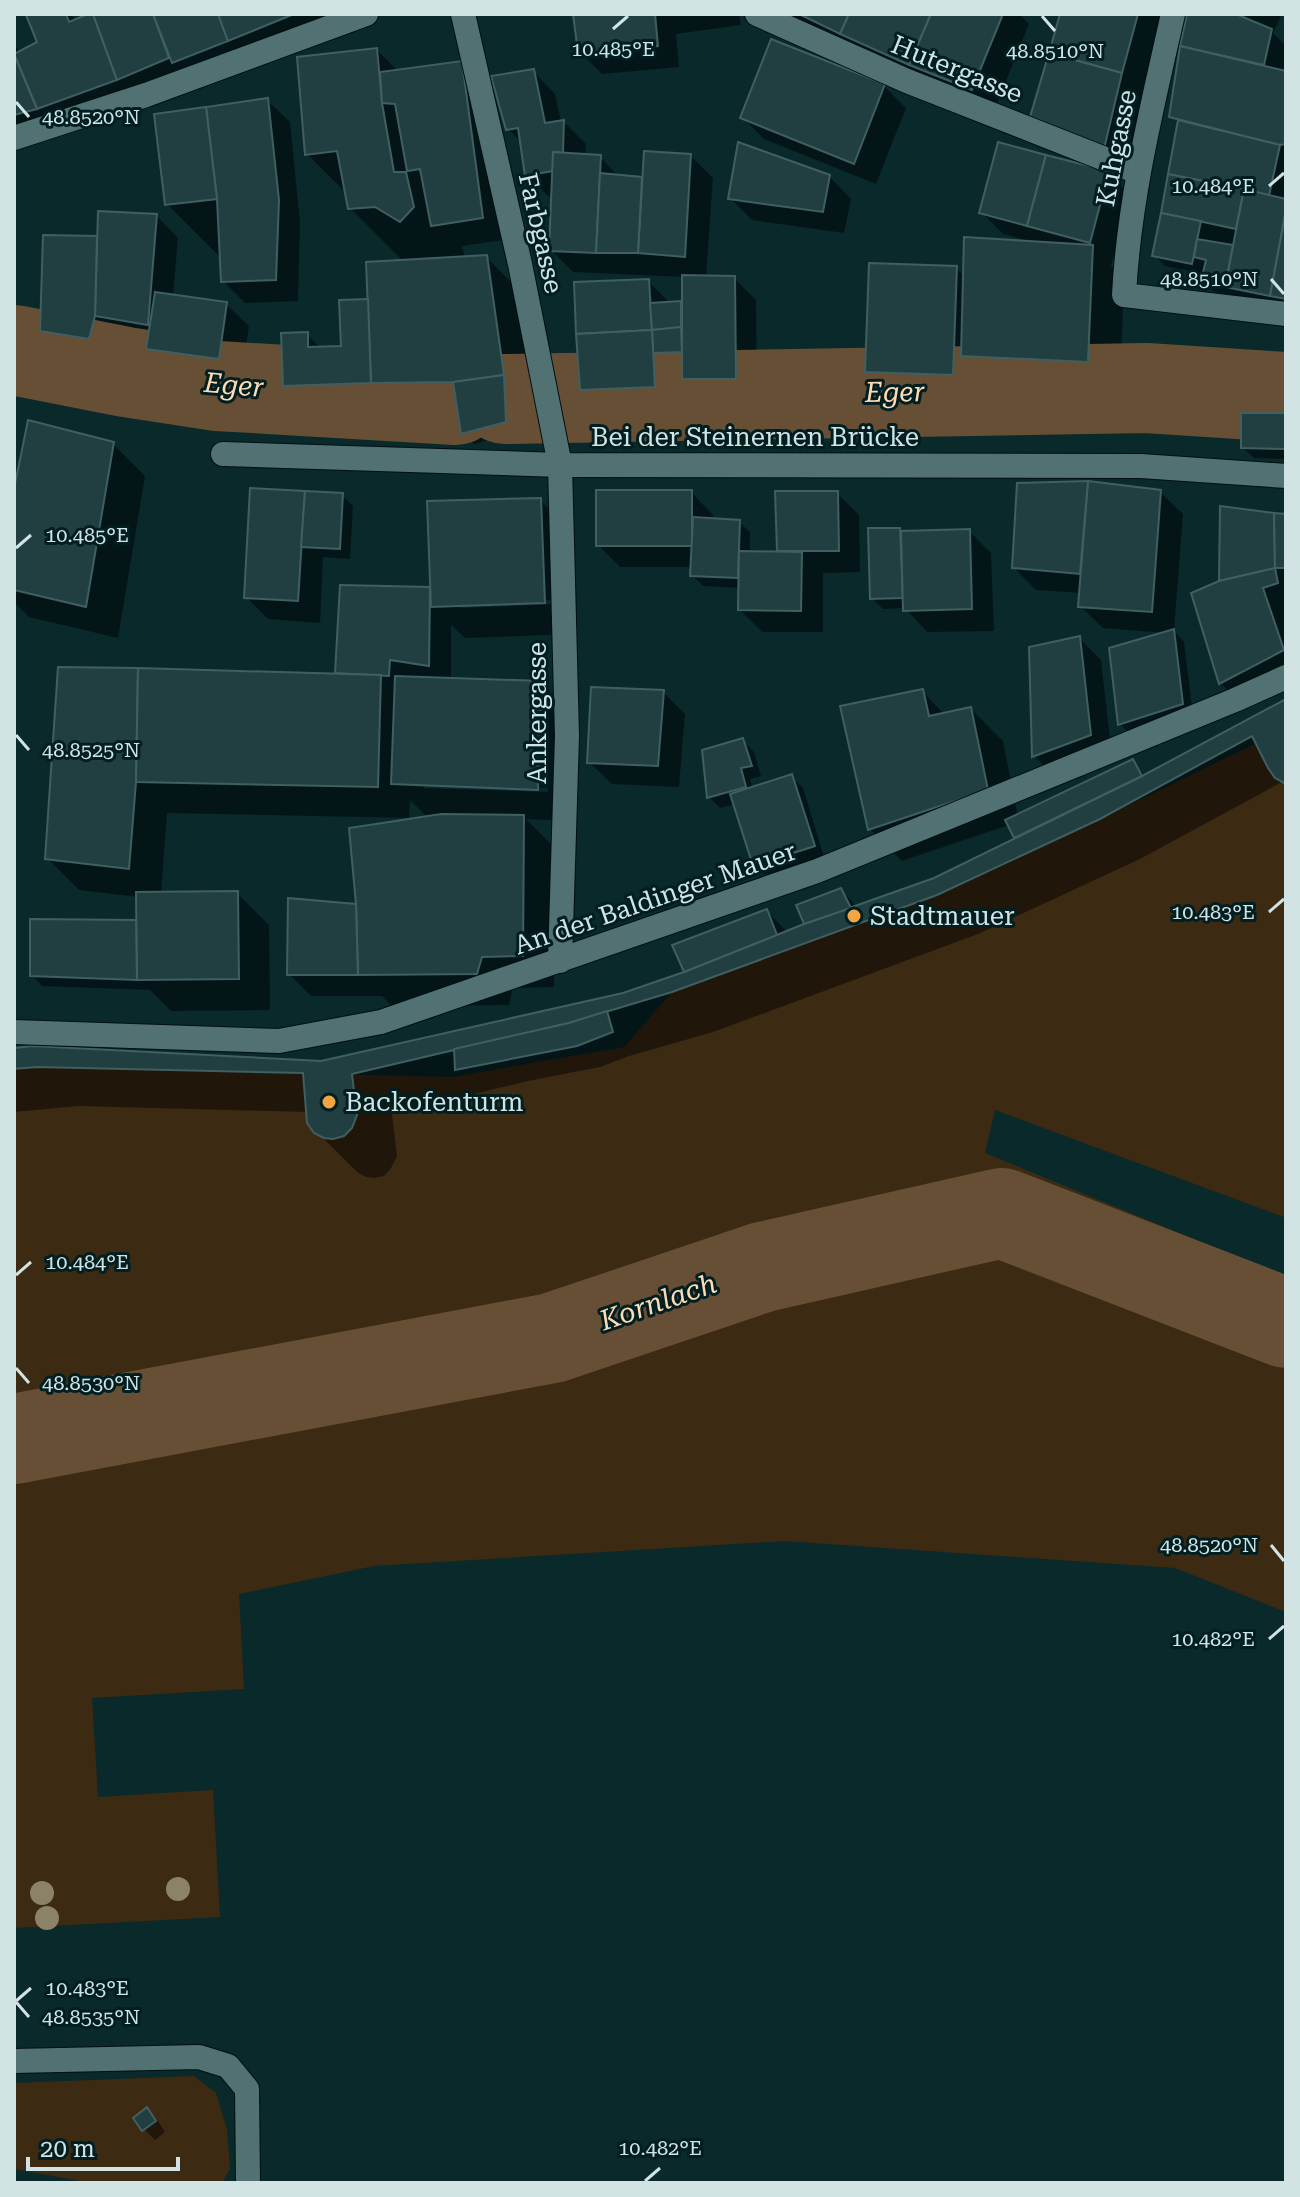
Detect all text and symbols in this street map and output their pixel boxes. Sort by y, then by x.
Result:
street label: Hutergasse [887,29,1027,109]
text: 10.485°E [571,37,655,61]
text: 48.8510°N [1006,39,1104,63]
street label: Kuhgasse [1090,87,1142,209]
text: 48.8520°N [42,105,140,129]
street label: Farbgasse [513,170,569,296]
text: 10.484°E [1171,174,1255,198]
text: 48.8510°N [1160,267,1258,291]
water label: Eger [202,366,266,404]
water label: Eger [864,375,926,409]
street label: Bei der Steinernen Brücke [591,422,919,452]
text: 10.485°E [45,523,129,547]
street label: Ankergasse [522,642,552,784]
text: 48.8525°N [42,738,140,762]
street label: An der Baldinger Mauer [510,836,800,960]
text: 10.483°E [1171,900,1255,924]
place label: Stadtmauer [870,901,1015,931]
marker: Stadtmauer [845,907,863,925]
place label: Backofenturm [345,1087,524,1117]
marker: Backofenturm [320,1093,338,1111]
text: 10.484°E [45,1250,129,1274]
water label: Kornlach [594,1267,721,1338]
text: 48.8530°N [42,1371,140,1395]
text: 48.8520°N [1160,1533,1258,1557]
text: 10.482°E [1171,1627,1255,1651]
text: 10.483°E [45,1976,129,2000]
text: 48.8535°N [42,2005,140,2029]
scale bar [28,2121,178,2171]
text: 20 m [40,2135,95,2163]
text: 10.482°E [618,2136,702,2160]

